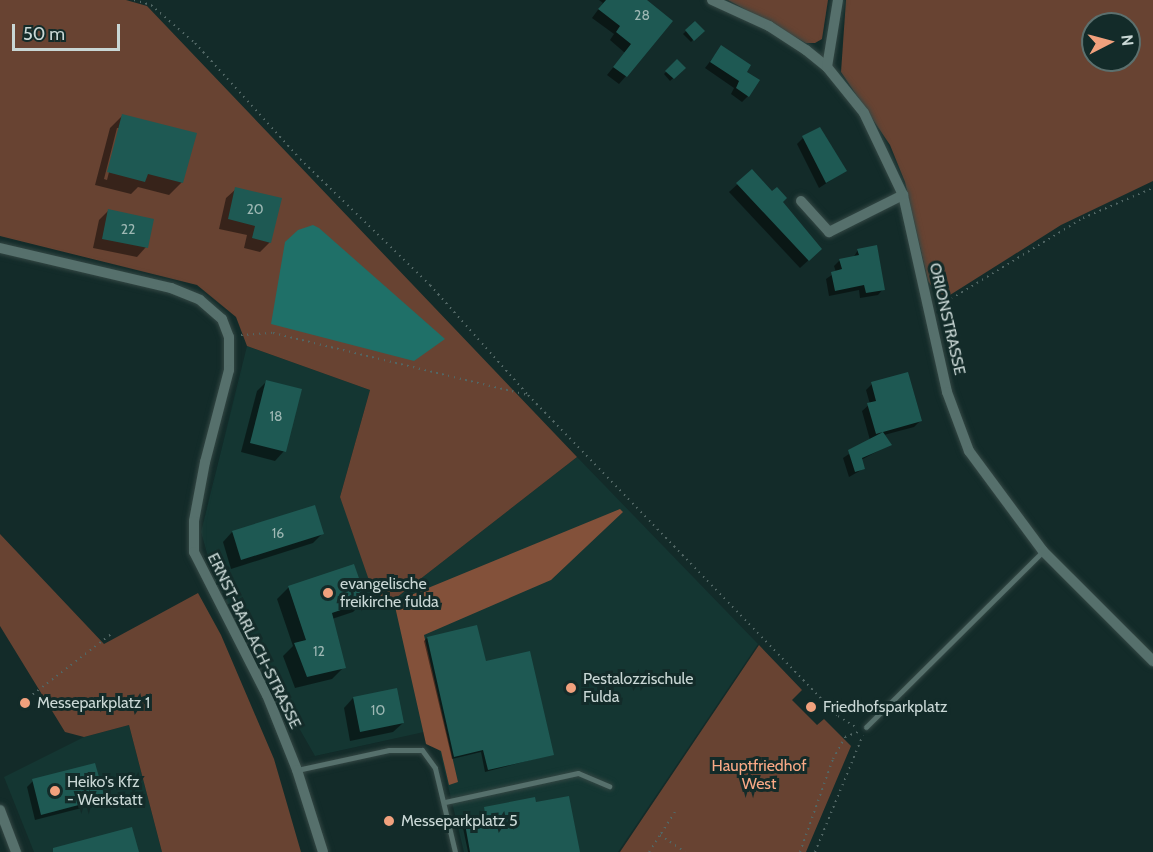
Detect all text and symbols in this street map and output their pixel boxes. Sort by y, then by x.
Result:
house number: 28 [634,7,650,23]
scale bar [15,12,123,50]
north arrow [1081,12,1141,72]
text: 50 m [23,23,65,45]
text: N [1117,34,1137,47]
house number: 20 [246,201,264,217]
house number: 22 [121,221,135,237]
street label: ORIONSTRASSE [925,261,969,377]
house number: 18 [269,408,283,424]
house number: 16 [272,525,284,541]
street label: ERNST-BARLACH-STRASSE [203,550,305,732]
place label: evangelische freikirche fulda [340,574,439,612]
marker: evangelische freikirche fulda [321,586,335,600]
house number: 12 [313,643,325,659]
place label: Pestalozzischule Fulda [583,669,693,707]
marker: Pestalozzischule Fulda [564,681,578,695]
place label: Messeparkplatz 1 [37,693,150,713]
marker: Messeparkplatz 1 [18,696,32,710]
place label: Friedhofsparkplatz [823,697,947,717]
marker: Friedhofsparkplatz [804,700,818,714]
house number: 10 [371,702,385,718]
park label: Hauptfriedhof West [712,756,806,794]
place label: Heiko's Kfz - Werkstatt [67,772,143,810]
marker: Heiko's Kfz - Werkstatt [48,784,62,798]
place label: Messeparkplatz 5 [401,811,518,831]
marker: Messeparkplatz 5 [382,814,396,828]

